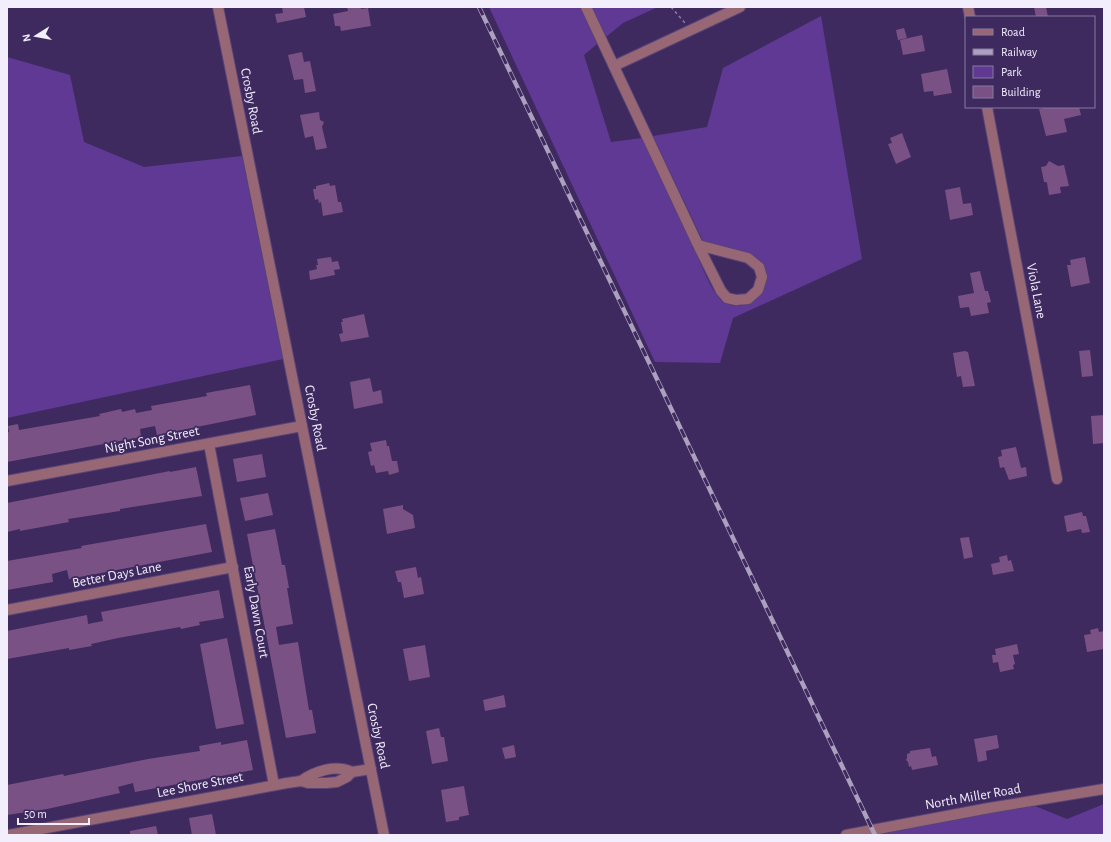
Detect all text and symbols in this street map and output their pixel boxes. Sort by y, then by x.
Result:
north arrow [16,16,56,56]
legend [965,16,1095,108]
text: Road [1001,26,1025,38]
text: N [21,33,33,43]
text: Railway [1001,46,1037,59]
text: Park [1001,66,1022,78]
street label: Crosby Road [238,67,264,135]
text: Building [1001,86,1041,98]
street label: Viola Lane [1024,262,1048,320]
street label: Crosby Road [302,384,328,452]
street label: Night Song Street [103,424,201,456]
street label: Better Days Lane [71,559,163,591]
street label: Early Dawn Court [241,565,271,660]
street label: Crosby Road [364,702,392,770]
street label: Lee Shore Street [156,770,245,800]
street label: North Miller Road [924,782,1022,812]
scale bar [18,800,89,826]
text: 50 m [24,808,47,820]

